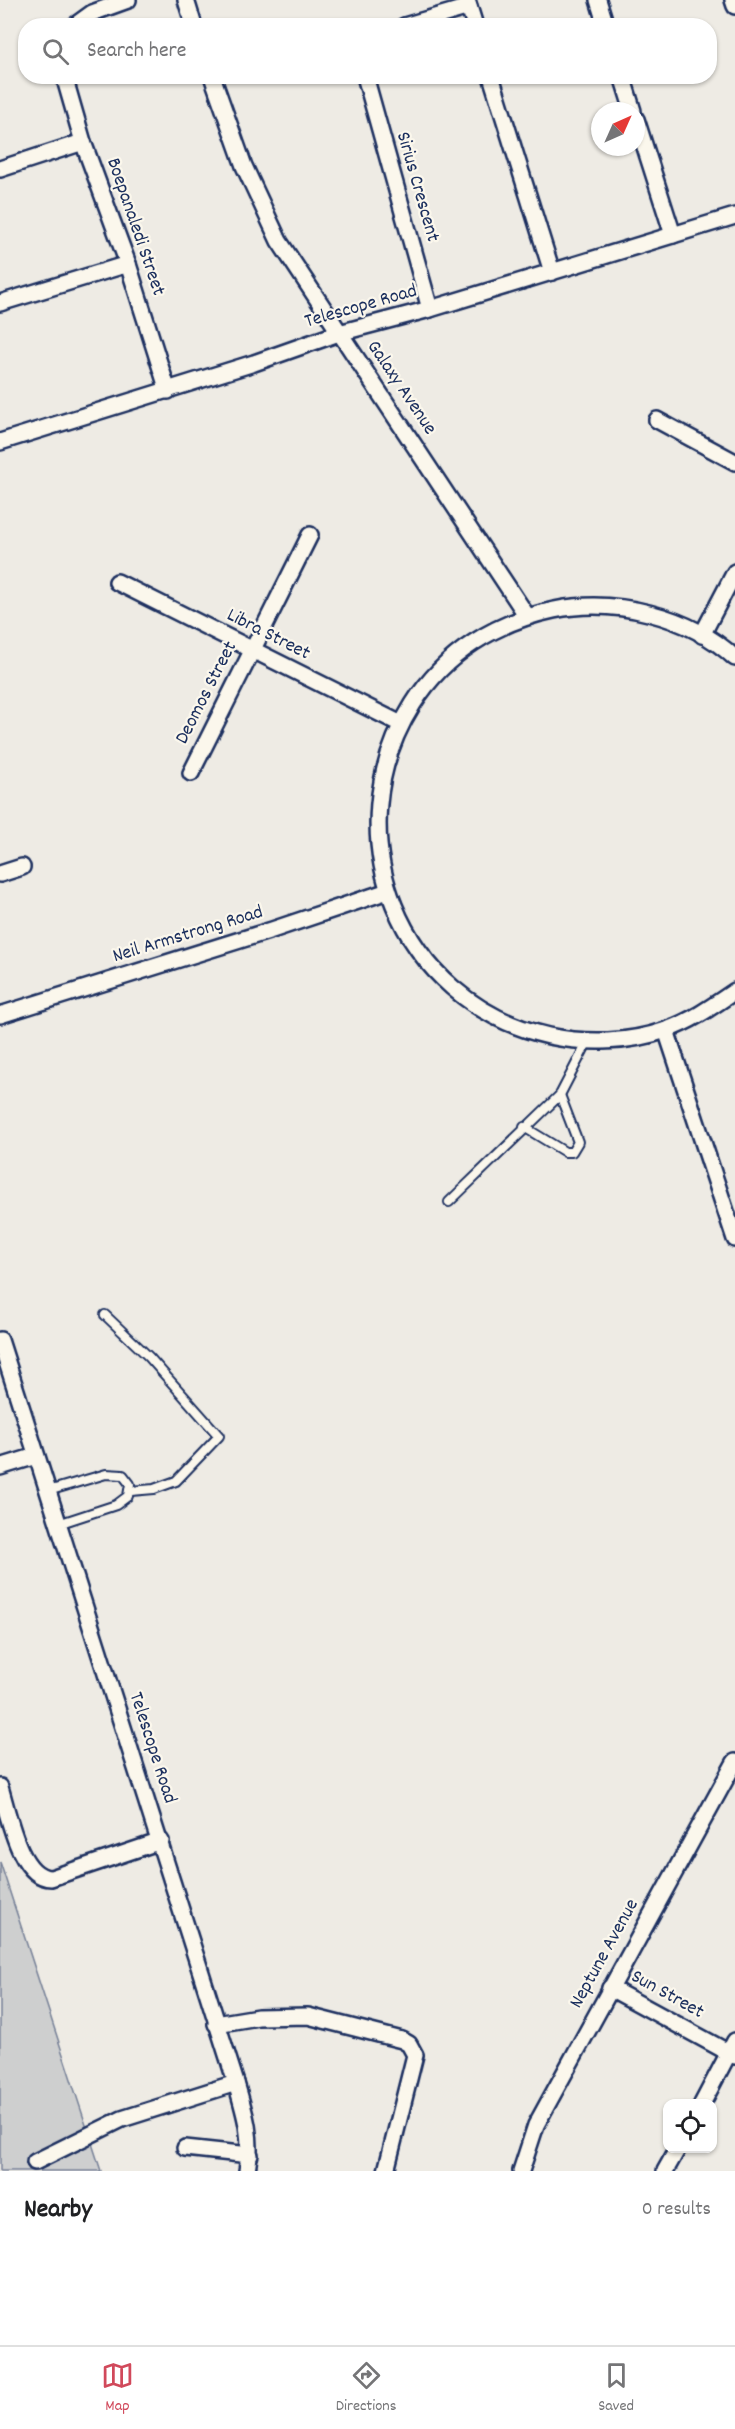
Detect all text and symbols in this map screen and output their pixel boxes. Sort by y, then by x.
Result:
search box [18,18,717,84]
icon: search [39,35,72,68]
text: Search here [87,36,186,67]
north arrow [591,102,645,156]
street label: Sirius Crescent [388,129,446,245]
street label: Boepanaledi Street [98,154,172,300]
street label: Telescope Road [302,278,420,336]
street label: Galaxy Avenue [359,335,443,441]
street label: Libra Street [221,602,315,668]
street label: Deomos Street [169,637,245,749]
street label: Neil Armstrong Road [109,899,267,971]
street label: Telescope Road [121,1689,183,1807]
street label: Neptune Avenue [563,1894,647,2014]
street label: Sun Street [625,1963,709,2027]
map controls [663,2099,717,2153]
button: locate [663,2099,717,2153]
text: Nearby [24,2192,92,2229]
text: 0 results [642,2196,711,2224]
tab: Map [101,2359,134,2418]
tab: Directions [336,2359,396,2418]
tab: Saved [598,2359,634,2418]

